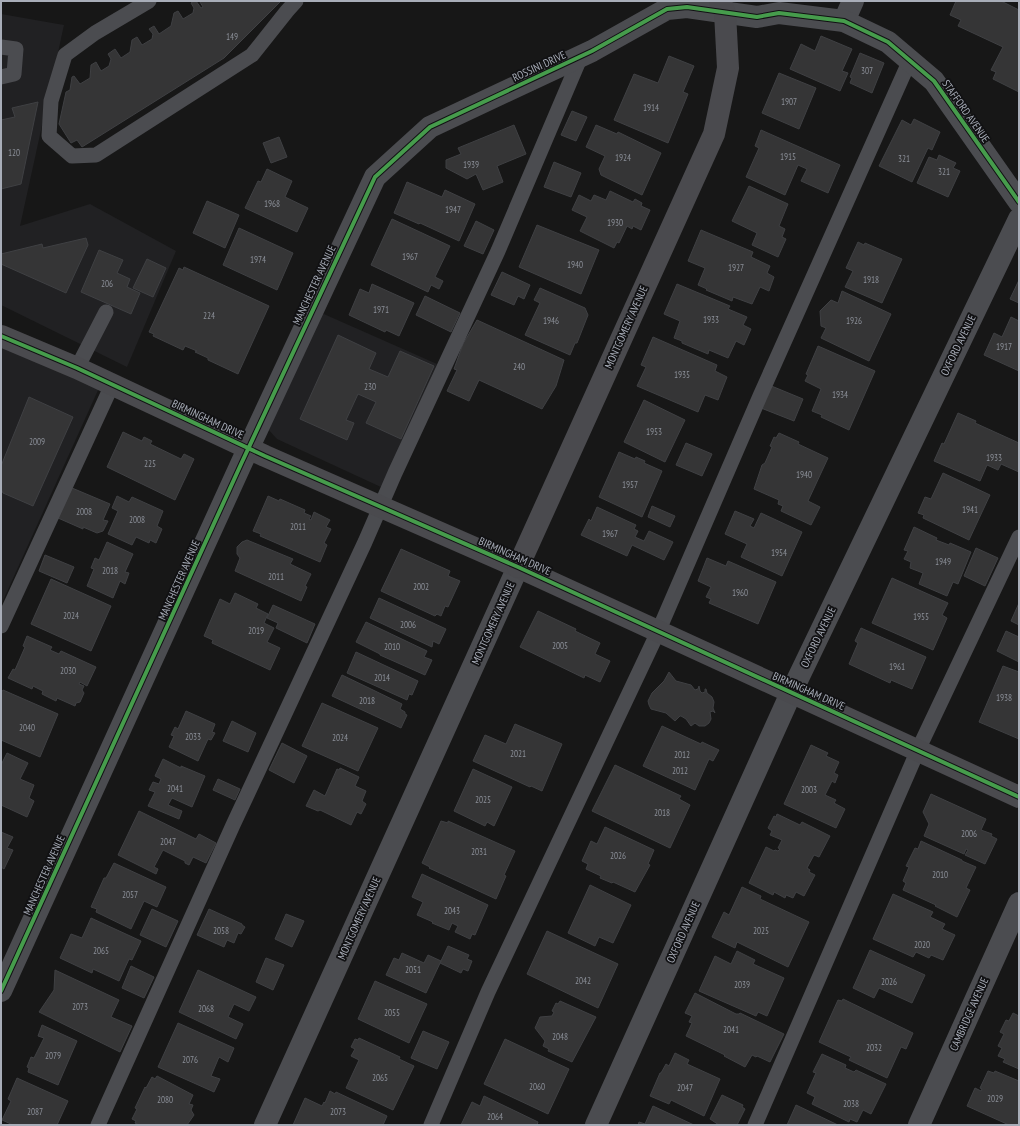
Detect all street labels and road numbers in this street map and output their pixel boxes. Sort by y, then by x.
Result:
street label: ROSSINI DRIVE [510,47,568,84]
street label: STAFFORD AVENUE [939,77,993,145]
street label: MANCHESTER AVENUE [289,243,339,327]
street label: MONTGOMERY AVENUE [601,283,651,371]
street label: OXFORD AVENUE [937,312,979,378]
street label: BIRMINGHAM DRIVE [170,396,246,442]
street label: BIRMINGHAM DRIVE [477,534,554,578]
street label: MANCHESTER AVENUE [155,537,203,622]
street label: MONTGOMERY AVENUE [468,579,518,667]
street label: OXFORD AVENUE [797,604,839,670]
street label: BIRMINGHAM DRIVE [771,669,848,713]
street label: MANCHESTER AVENUE [20,832,68,917]
street label: MONTGOMERY AVENUE [334,874,384,962]
street label: OXFORD AVENUE [663,899,703,965]
street label: CAMBRIDGE AVENUE [947,975,992,1053]

